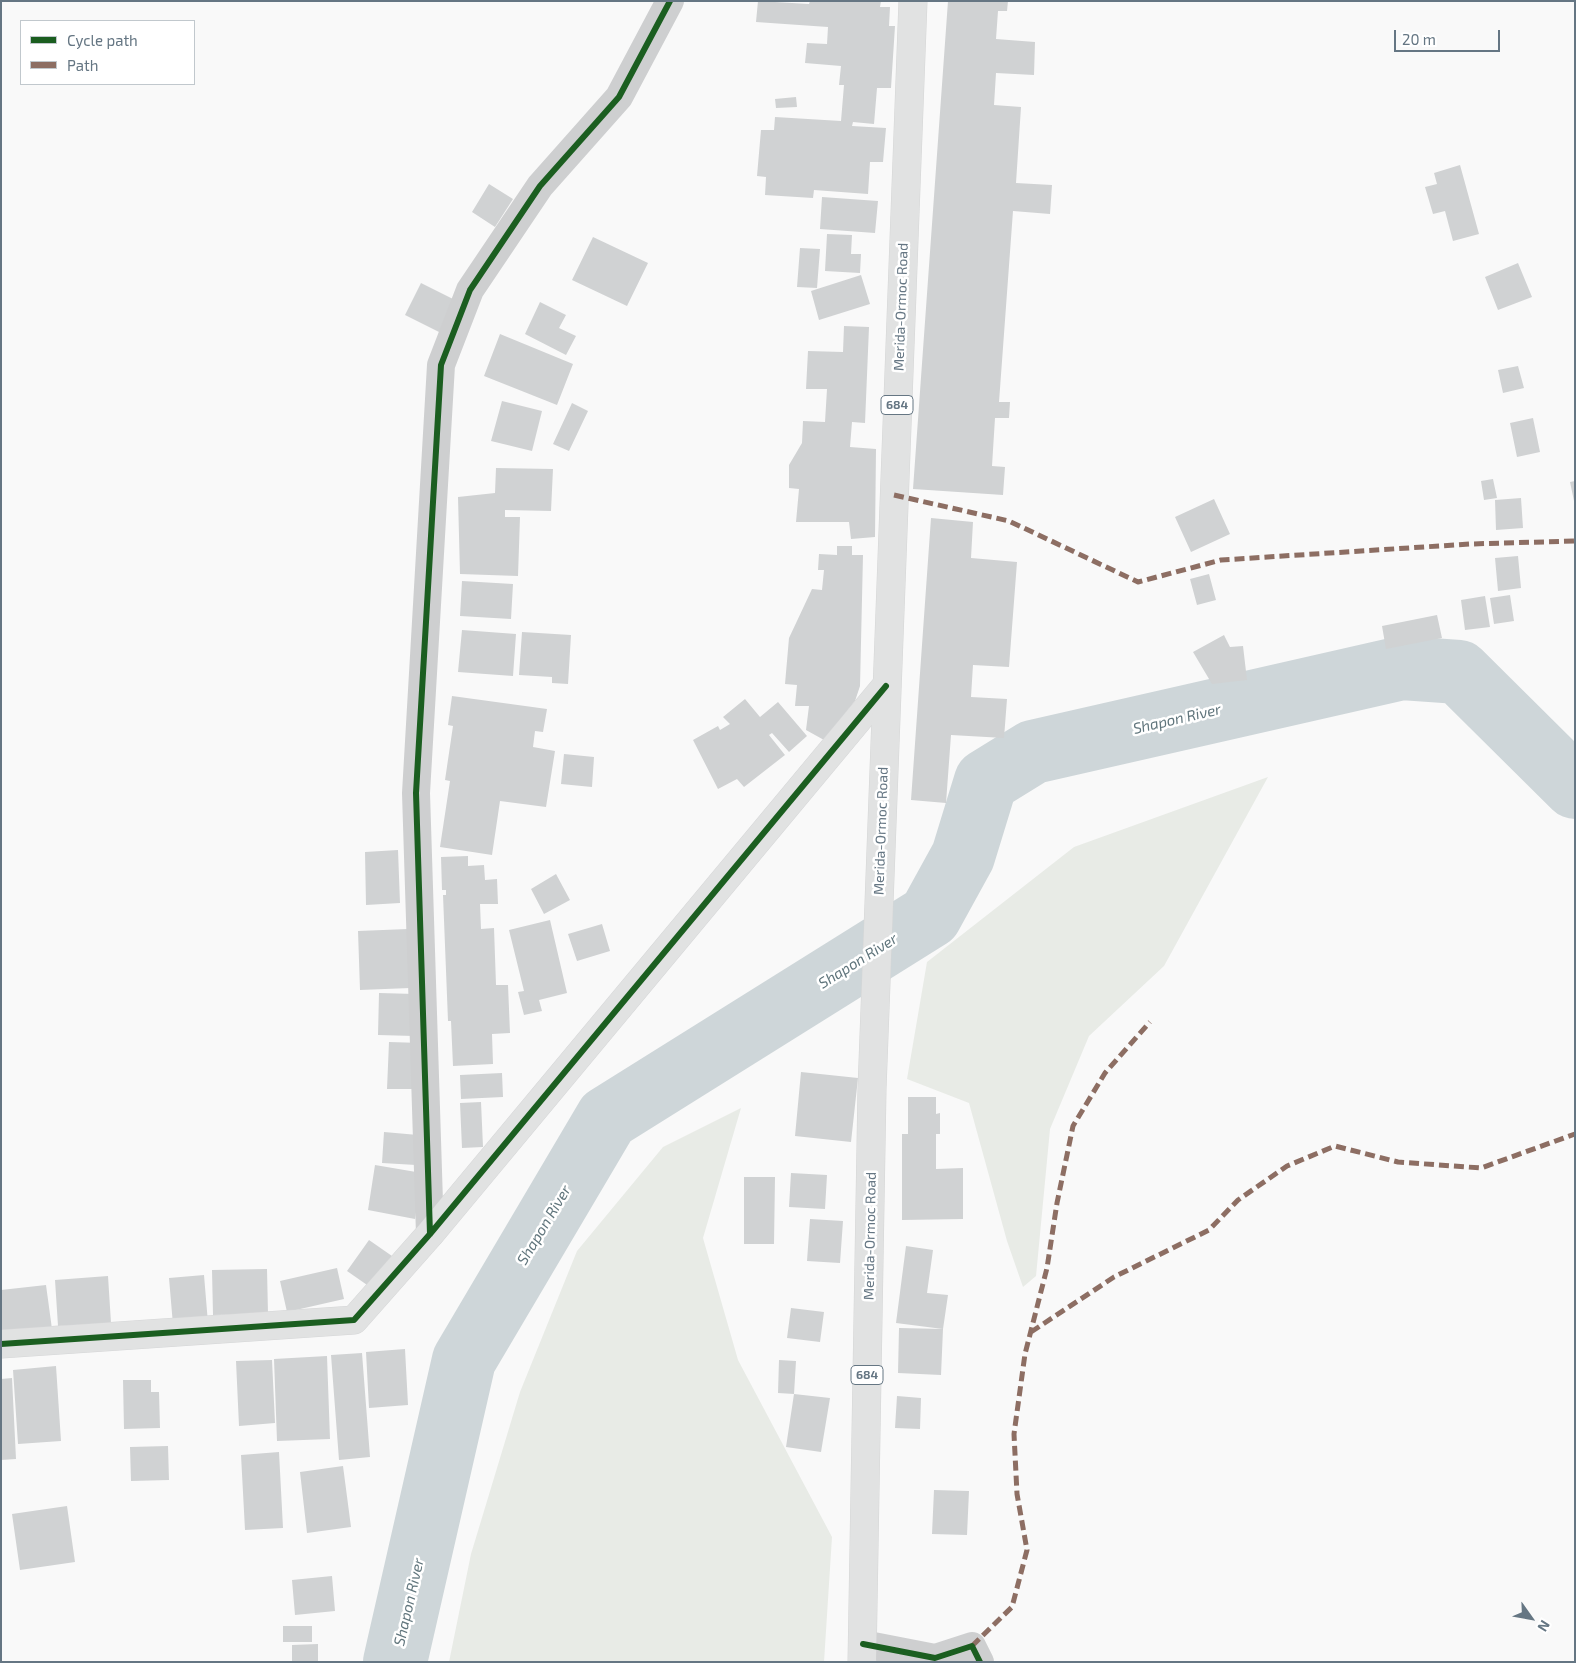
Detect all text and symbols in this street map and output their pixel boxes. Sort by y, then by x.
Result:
legend [20,20,195,85]
scale bar [1396,20,1502,52]
text: 20 m [1402,30,1436,48]
text: Cycle path [67,31,138,49]
text: Path [67,56,98,74]
street label: Merida-Ormoc Road [890,243,912,371]
road number: 684 [881,396,913,414]
water label: Shapon River [1131,700,1223,738]
street label: Merida-Ormoc Road [870,767,892,895]
water label: Shapon River [815,930,901,992]
street label: Merida-Ormoc Road [860,1172,880,1300]
water label: Shapon River [513,1182,575,1268]
road number: 684 [851,1366,883,1384]
water label: Shapon River [390,1556,428,1648]
north arrow [1506,1593,1556,1643]
text: N [1534,1617,1554,1635]

